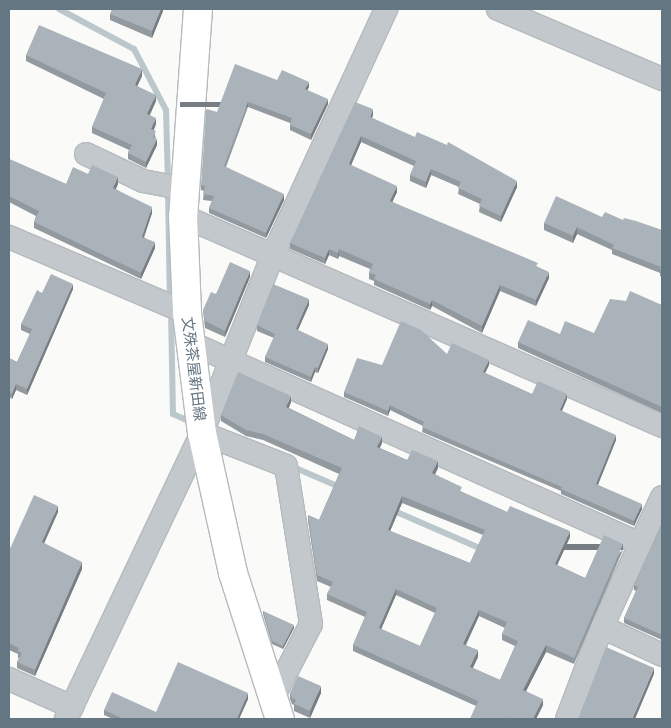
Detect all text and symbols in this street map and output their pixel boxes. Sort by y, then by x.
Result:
street label: 文殊茶屋新田線 [179,316,209,422]

